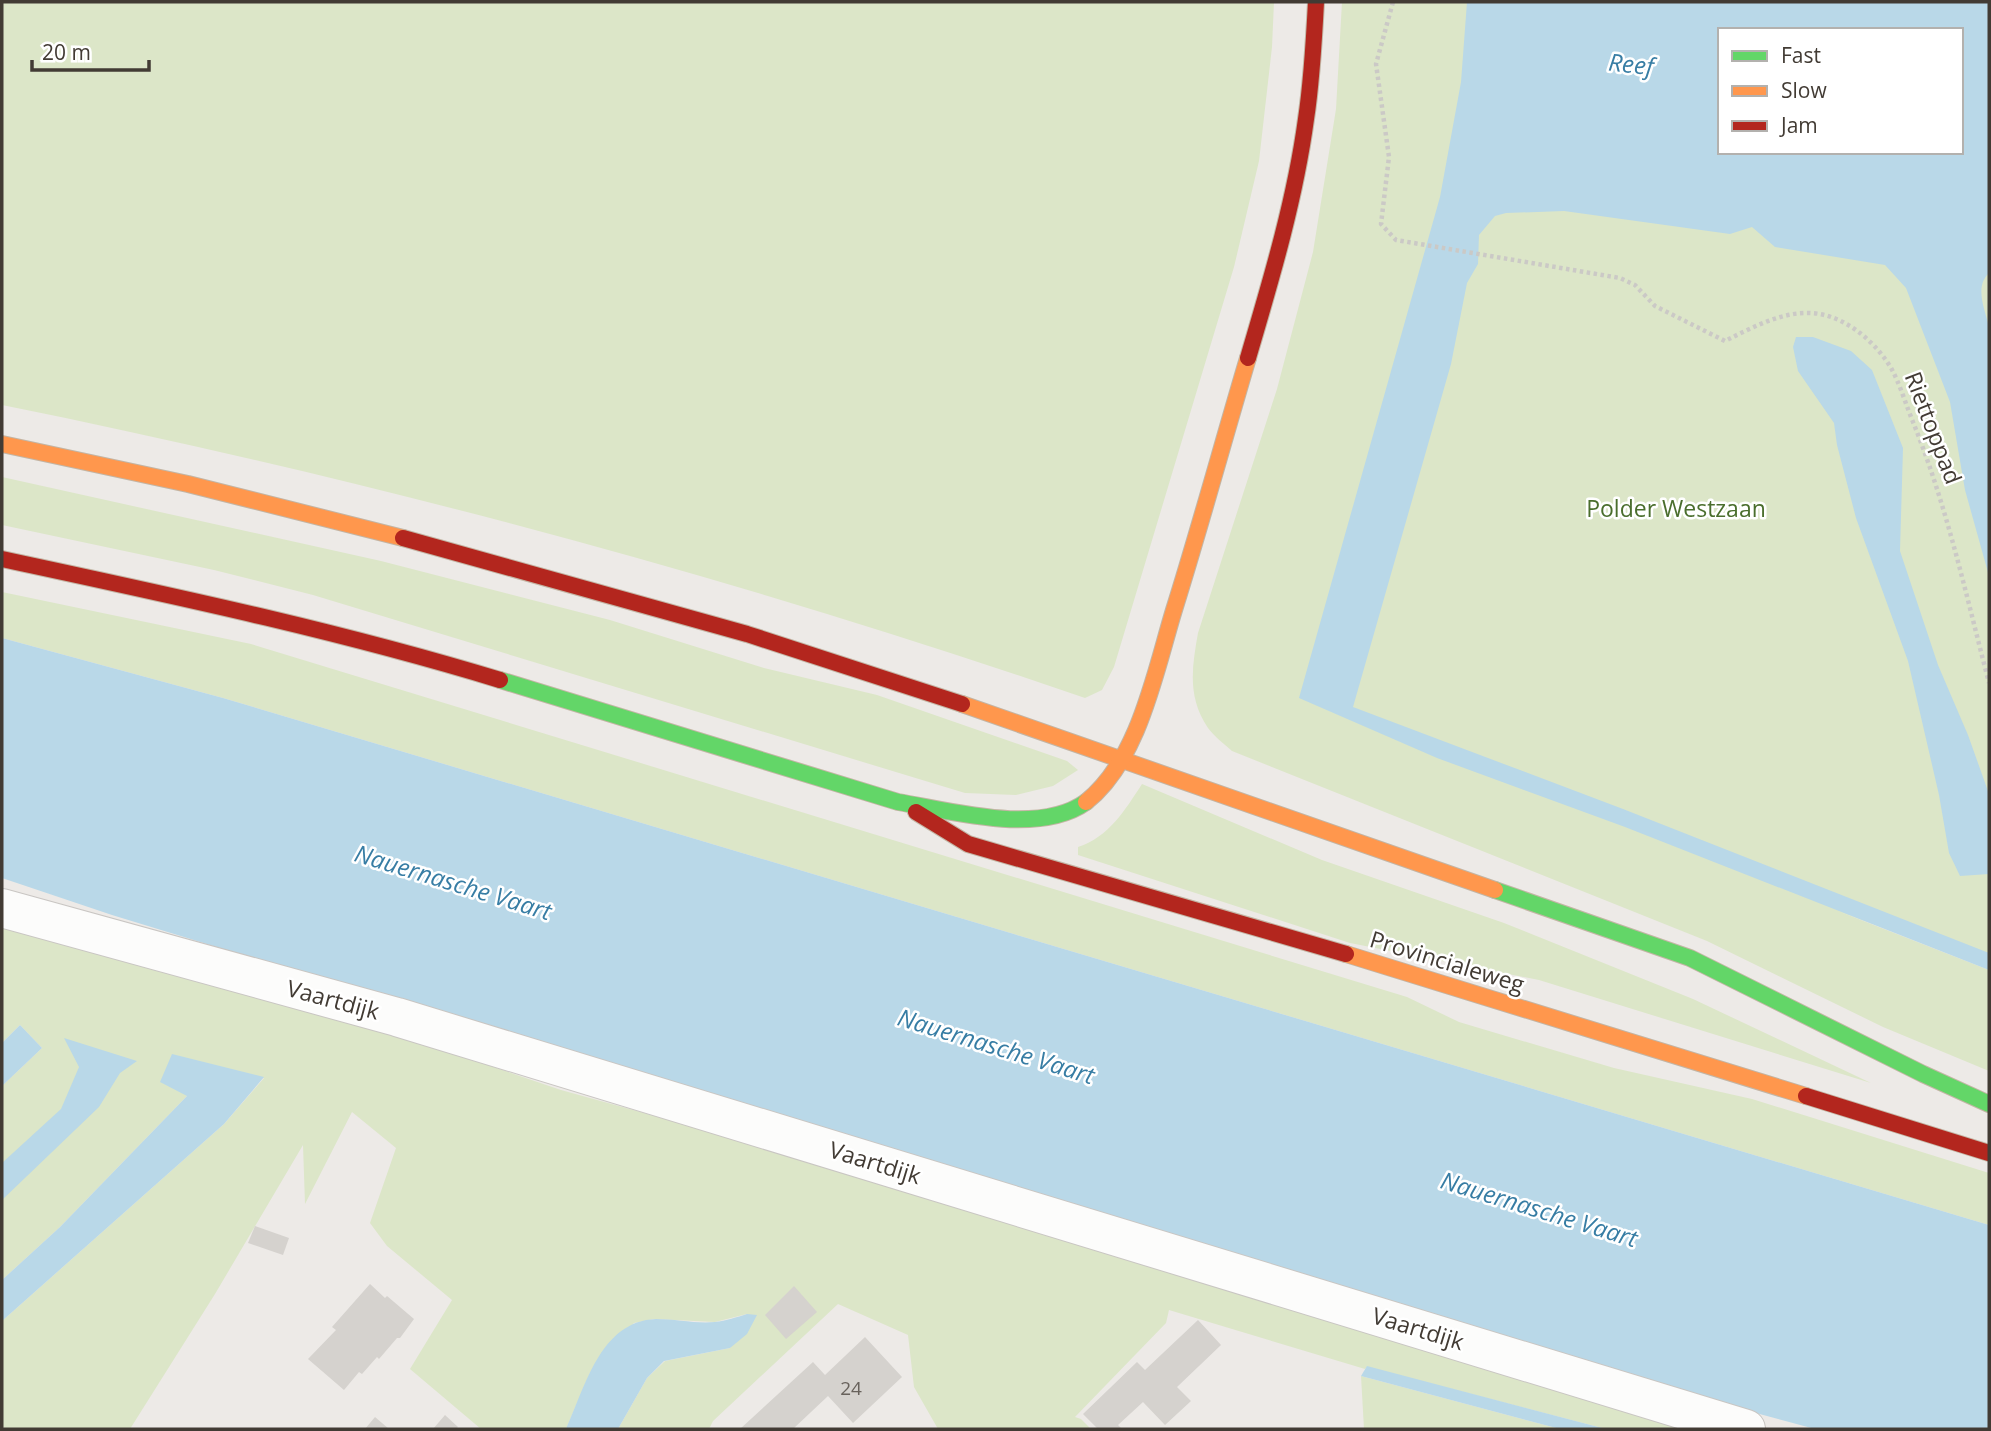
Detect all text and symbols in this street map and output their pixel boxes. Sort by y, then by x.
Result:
scale bar [32,28,149,72]
legend [1718,28,1963,154]
text: 20 m [42,38,91,66]
text: Fast [1781,41,1821,69]
water label: Reef [1607,45,1659,83]
text: Slow [1781,76,1827,104]
text: Jam [1779,111,1818,139]
street label: Riettoppad [1898,367,1970,489]
park label: Polder Westzaan [1586,492,1766,524]
water label: Nauernasche Vaart [351,836,557,927]
street label: Provincialeweg [1366,922,1529,1000]
street label: Vaartdijk [283,971,383,1027]
water label: Nauernasche Vaart [894,1000,1100,1091]
street label: Vaartdijk [825,1133,925,1191]
water label: Nauernasche Vaart [1437,1163,1643,1254]
street label: Vaartdijk [1368,1299,1468,1357]
house number: 24 [840,1375,862,1401]

